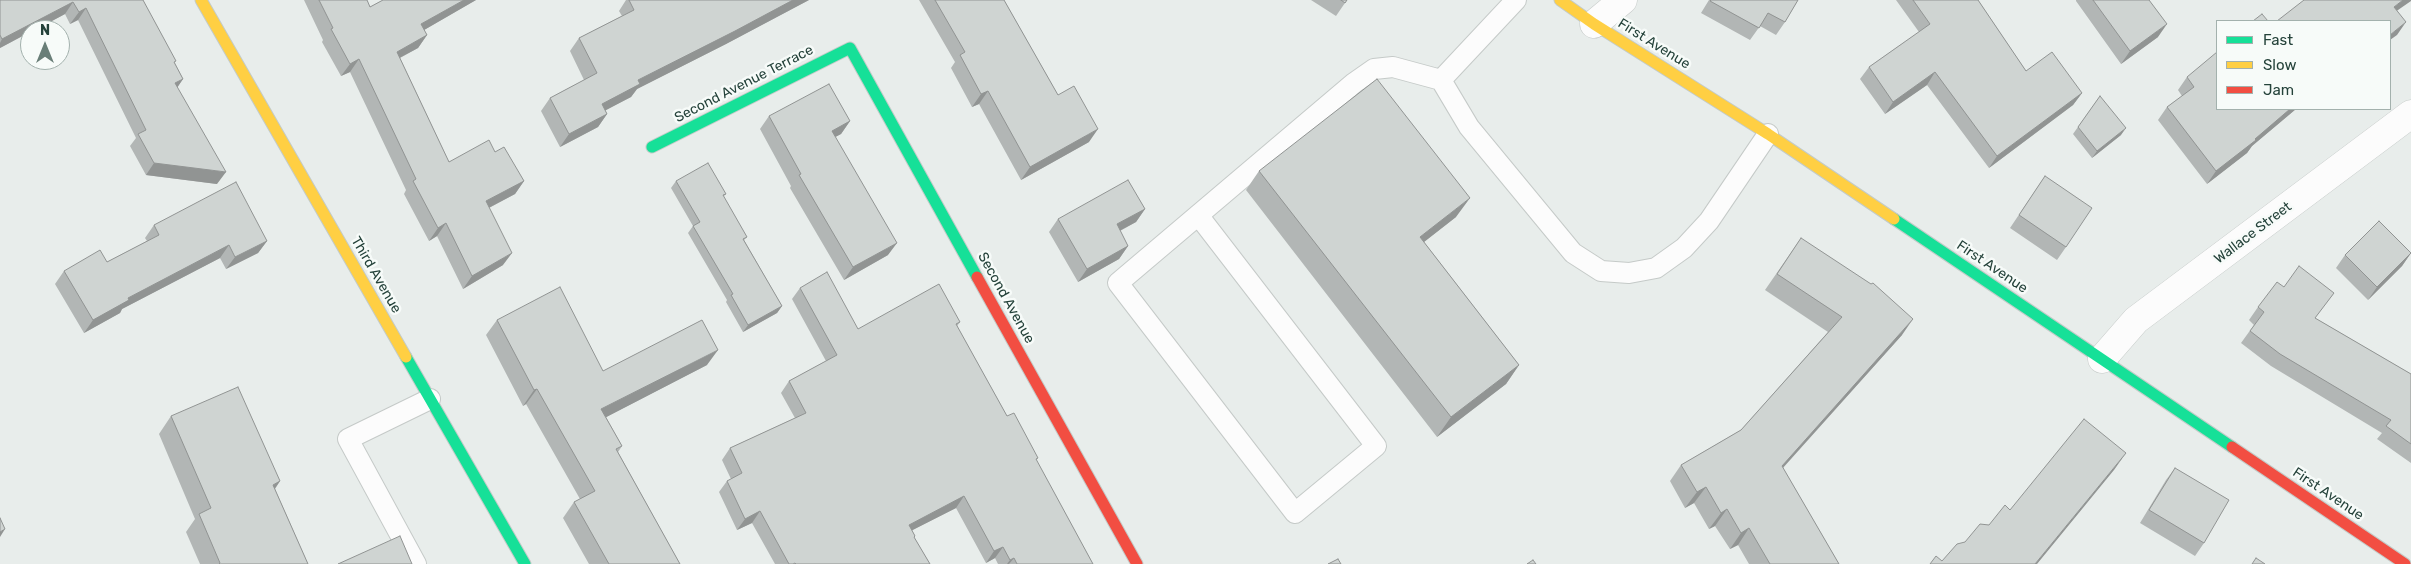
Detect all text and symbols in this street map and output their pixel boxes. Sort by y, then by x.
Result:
street label: First Avenue [1615,15,1693,73]
north arrow [20,20,70,70]
legend [2216,20,2391,110]
text: N [40,22,50,39]
text: Fast [2263,31,2293,49]
street label: Second Avenue Terrace [672,42,816,126]
text: Slow [2263,56,2296,74]
text: Jam [2263,81,2294,99]
street label: Wallace Street [2211,198,2295,268]
street label: Third Avenue [347,234,405,316]
street label: First Avenue [1953,237,2031,297]
street label: Second Avenue [974,250,1038,346]
street label: First Avenue [2289,464,2367,524]

